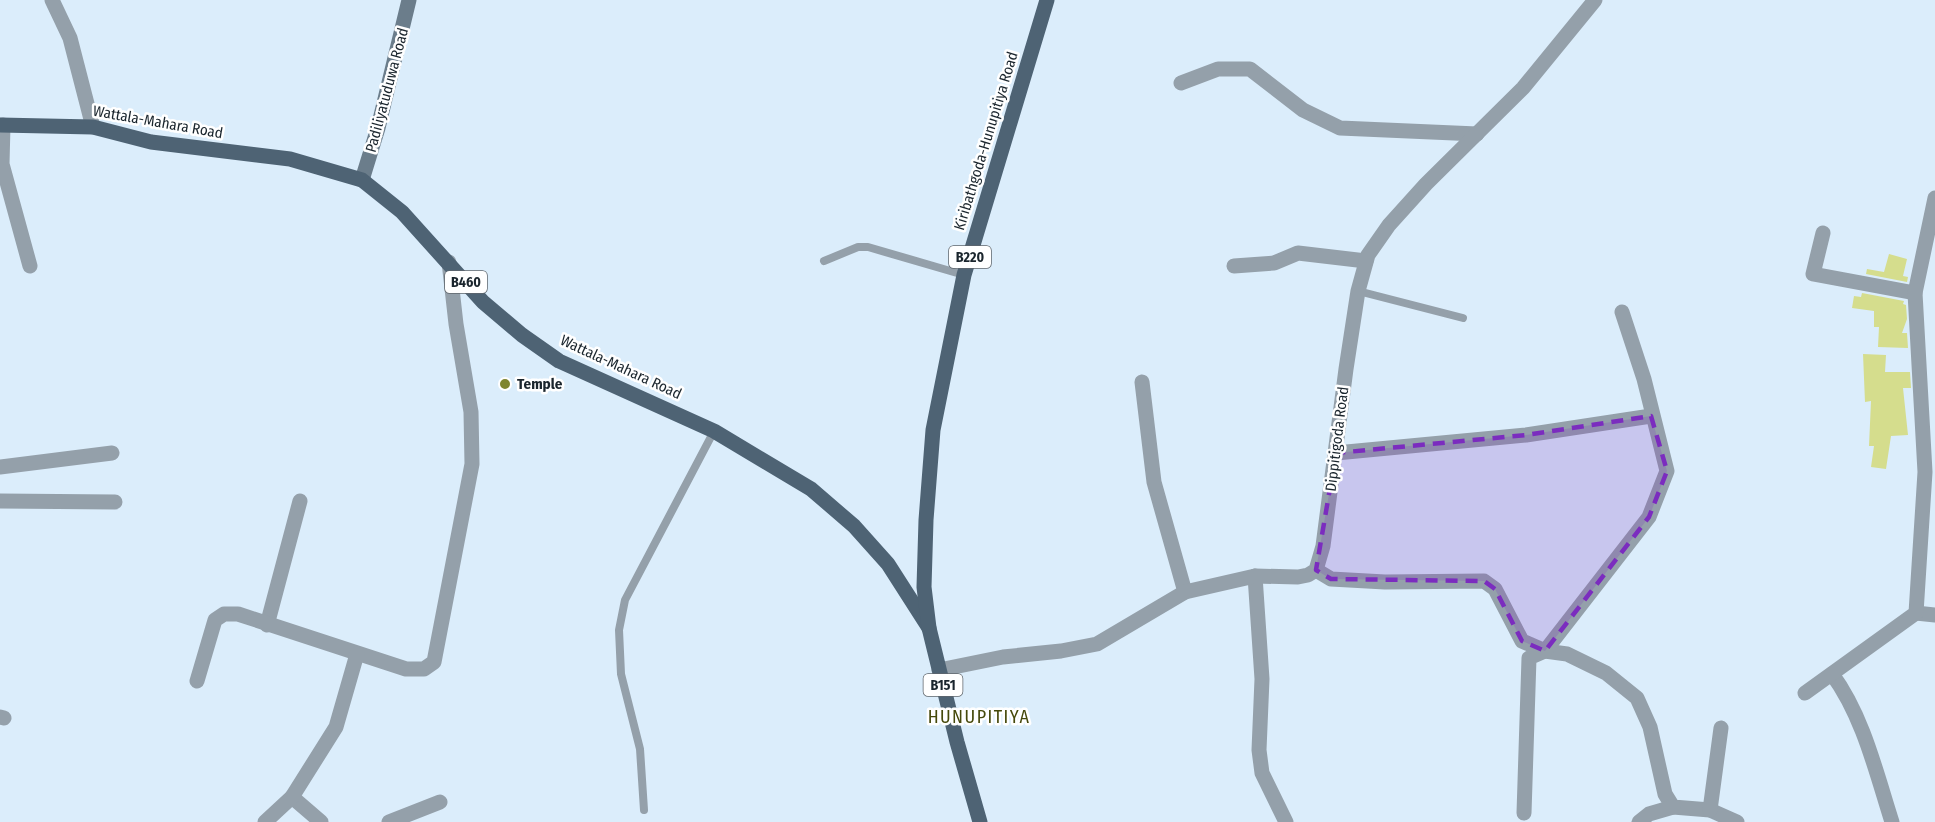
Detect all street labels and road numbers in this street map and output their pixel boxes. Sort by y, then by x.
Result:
street label: Padiliyatuduwa Road [362,26,412,154]
street label: Kiribathgoda-Hunupitiya Road [950,50,1022,232]
street label: Wattala-Mahara Road [92,102,224,142]
road number: B220 [949,246,991,268]
road number: B460 [445,271,487,293]
street label: Wattala-Mahara Road [558,331,684,403]
street label: Dippitigoda Road [1322,385,1352,493]
road number: B151 [924,674,962,696]

